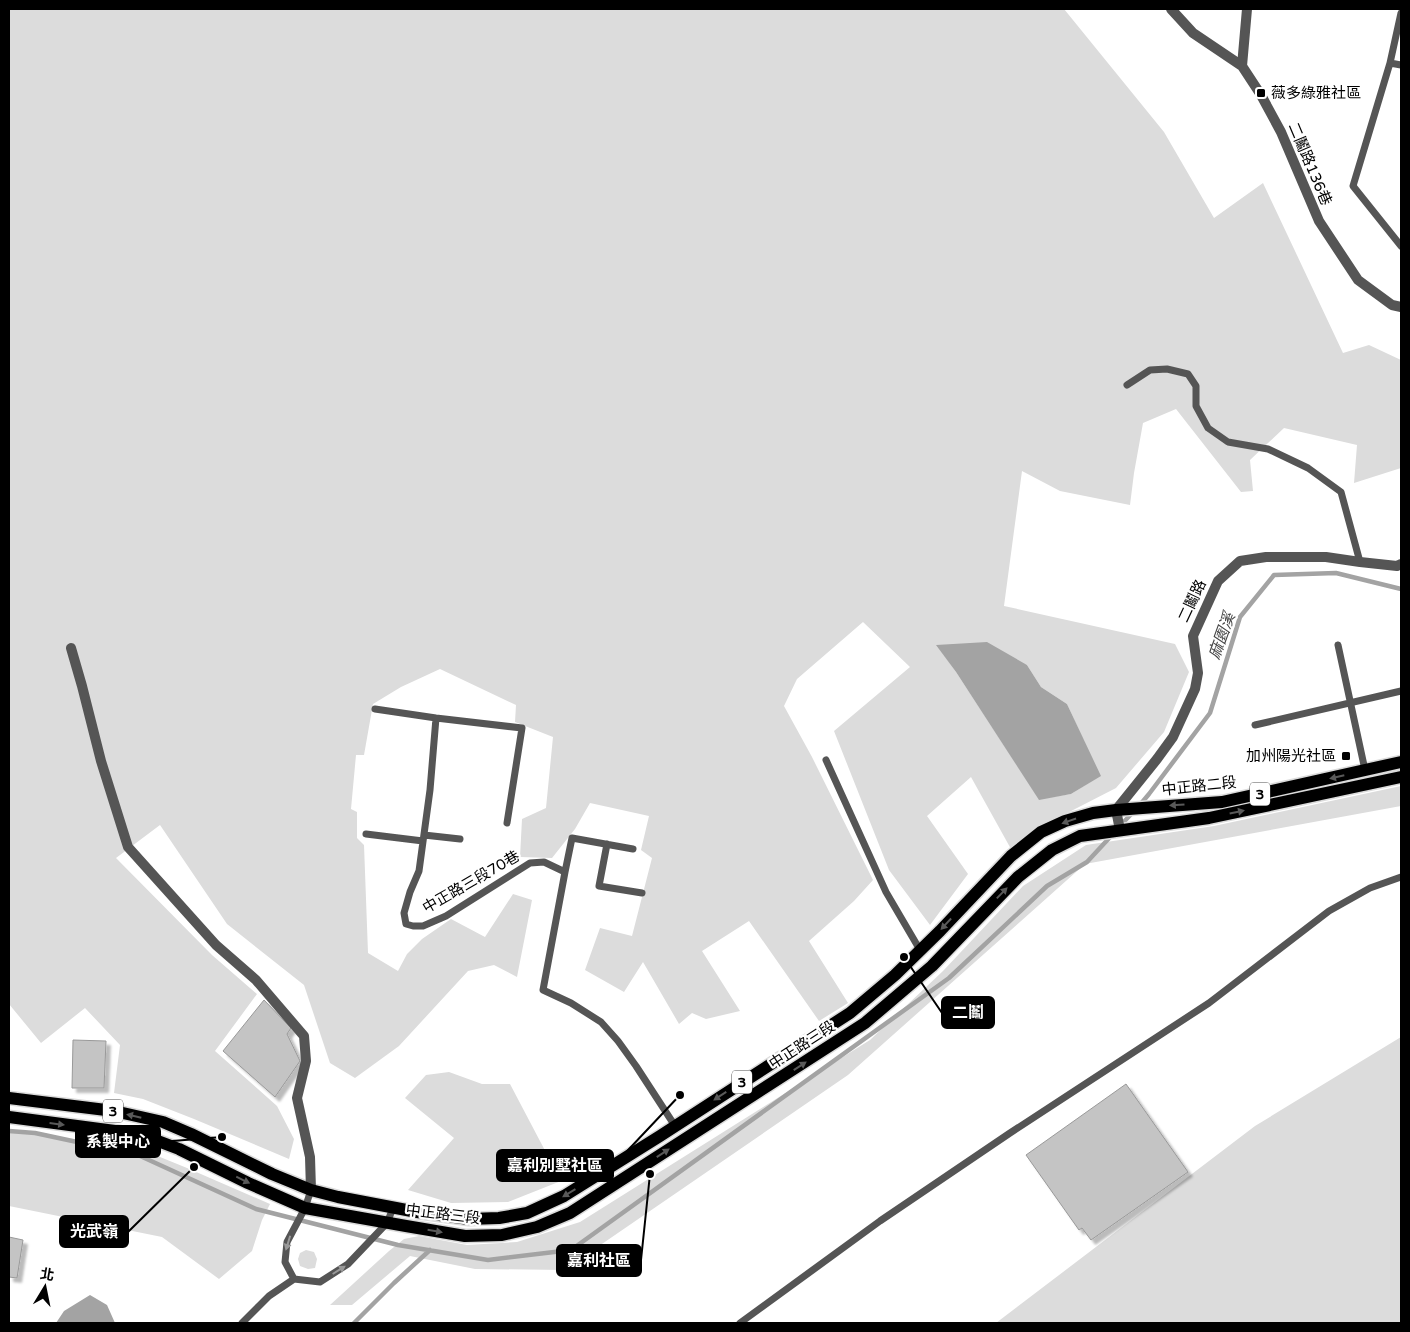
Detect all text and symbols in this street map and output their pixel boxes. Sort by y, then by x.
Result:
place label: 薇多綠雅社區 [1271,84,1361,102]
marker: 薇多綠雅社區 [1255,87,1267,99]
street label: 二鬮路136巷 [1284,120,1336,208]
street label: 二鬮路 [1174,577,1210,625]
water label: 麻園溪 [1204,608,1240,662]
place label: 加州陽光社區 [1246,747,1336,765]
marker: 加州陽光社區 [1340,750,1352,762]
street label: 中正路二段 [1161,773,1237,799]
one-way arrow [1329,773,1344,781]
road number: 3 [1250,782,1270,806]
one-way arrow [1169,802,1185,810]
one-way arrow [1229,808,1245,816]
one-way arrow [1061,818,1076,825]
street label: 中正路三段70巷 [419,847,523,917]
one-way arrow [996,887,1008,899]
one-way arrow [940,918,952,930]
callout: 二鬮 [942,997,994,1028]
text: 二鬮 [952,1003,984,1023]
street label: 中正路三段 [766,1017,838,1073]
one-way arrow [793,1061,806,1070]
road number: 3 [732,1070,752,1094]
one-way arrow [714,1092,727,1101]
road number: 3 [103,1100,123,1122]
one-way arrow [126,1112,141,1120]
one-way arrow [49,1120,65,1128]
callout: 系製中心 [76,1126,160,1157]
text: 系製中心 [86,1132,150,1152]
one-way arrow [656,1149,670,1158]
callout: 嘉利別墅社區 [497,1150,613,1181]
text: 嘉利別墅社區 [507,1156,603,1176]
one-way arrow [236,1176,250,1184]
one-way arrow [561,1189,576,1197]
street label: 中正路三段 [405,1200,481,1228]
callout: 光武嶺 [60,1216,128,1247]
text: 光武嶺 [70,1222,118,1242]
one-way arrow [427,1227,443,1235]
one-way arrow [284,1236,292,1251]
callout: 嘉利社區 [557,1245,641,1276]
text: 嘉利社區 [567,1251,631,1271]
north arrow [20,1262,70,1312]
text: 北 [39,1265,56,1284]
one-way arrow [333,1265,346,1274]

